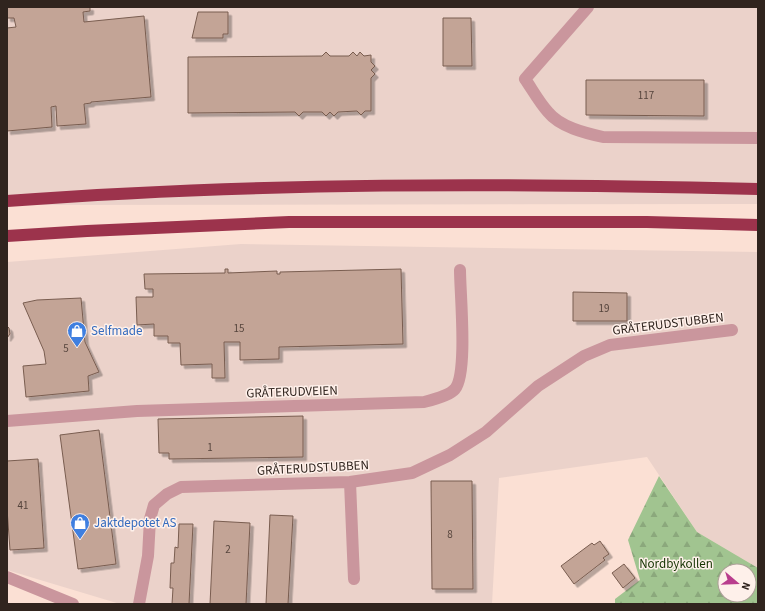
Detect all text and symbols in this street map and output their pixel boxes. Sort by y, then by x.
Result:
house number: 117 [638,88,654,103]
house number: 19 [599,301,609,316]
street label: GRÅTERUDSTUBBEN [611,308,725,340]
shop icon: Selfmade [66,320,88,348]
house number: 15 [234,321,244,336]
place label: Selfmade [91,322,143,340]
house number: 5 [63,341,69,356]
street label: GRÅTERUDVEIEN [246,381,338,403]
house number: 1 [207,440,213,455]
street label: GRÅTERUDSTUBBEN [257,456,369,480]
house number: 41 [18,498,28,513]
shop icon: Jaktdepotet AS [69,512,91,540]
place label: Jaktdepotet AS [94,514,176,532]
house number: 8 [447,527,453,542]
house number: 2 [225,542,231,557]
park label: Nordbykollen [639,555,713,573]
north arrow [717,563,757,603]
text: N [738,580,754,592]

